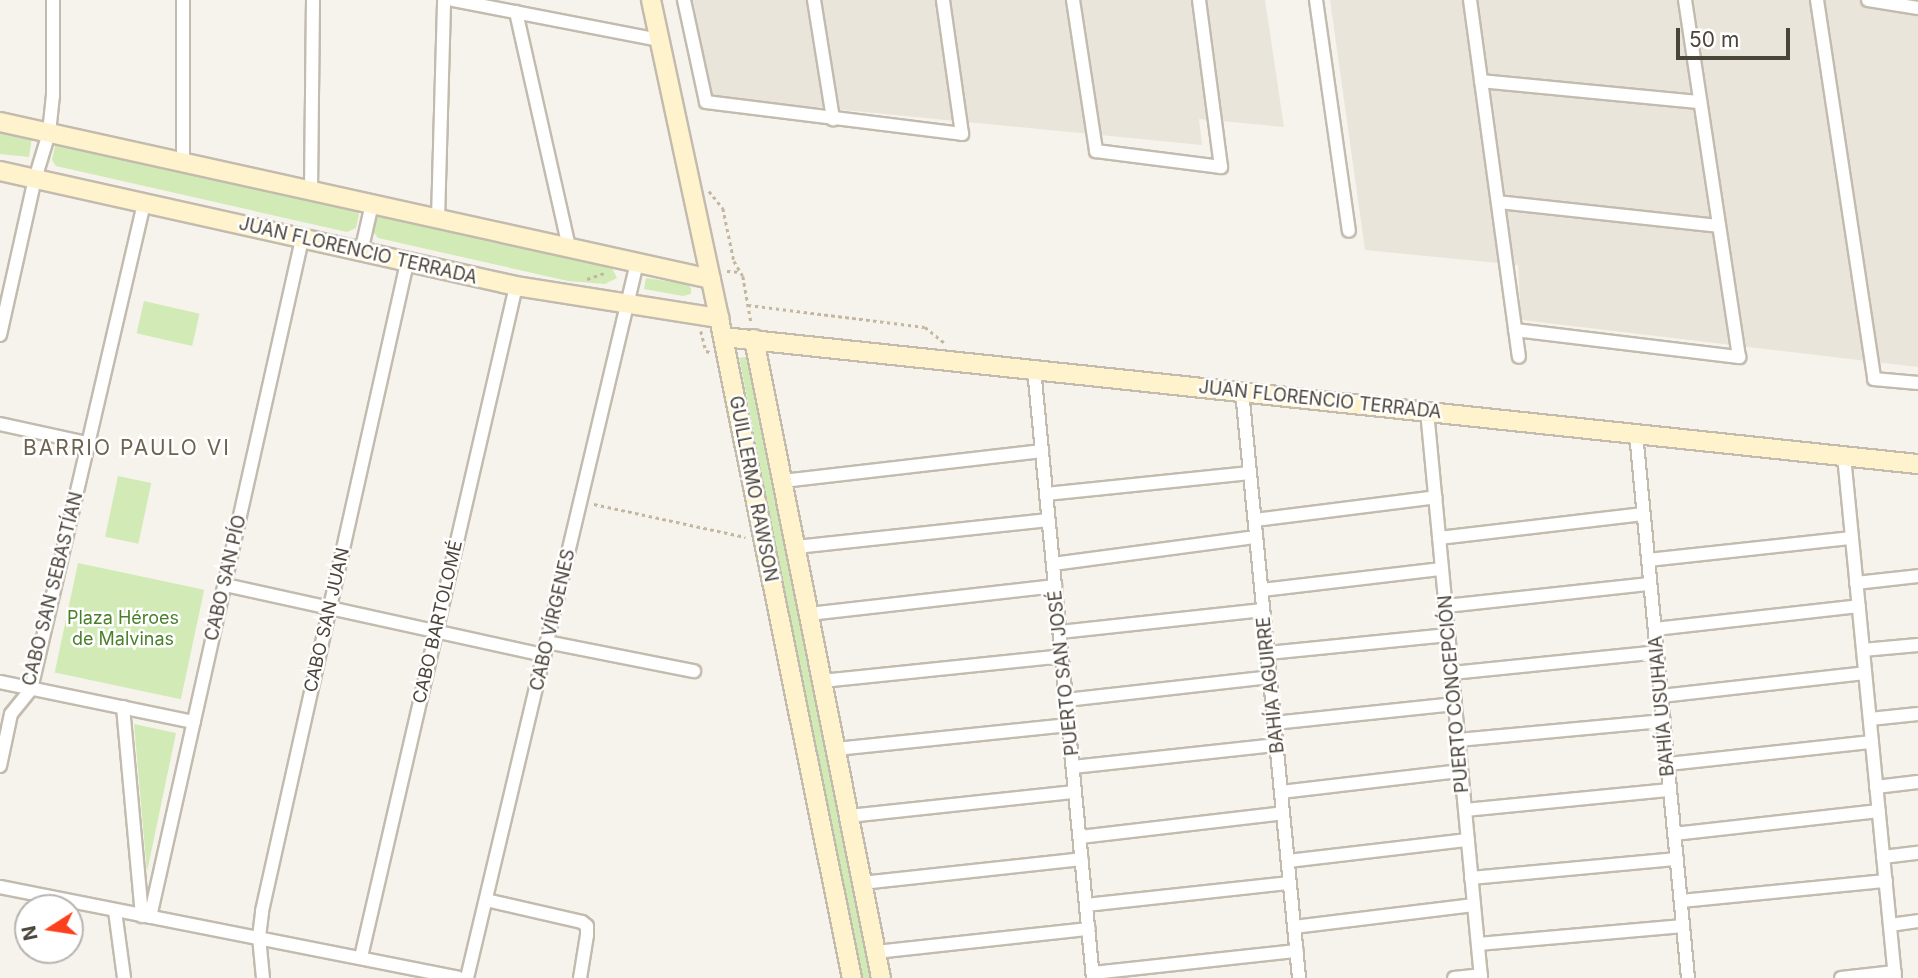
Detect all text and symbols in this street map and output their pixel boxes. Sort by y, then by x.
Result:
scale bar [1680,14,1794,58]
text: 50 m [1689,27,1739,52]
street label: JUAN FLORENCIO TERRADA [237,213,479,289]
street label: JUAN FLORENCIO TERRADA [1198,377,1442,423]
street label: GUILLERMO RAWSON [724,394,782,584]
district label: BARRIO PAULO VI [25,435,229,461]
street label: CABO SAN SEBASTÍAN [18,490,88,688]
street label: CABO SAN PÍO [201,513,251,643]
street label: CABO BARTOLOMÉ [409,538,467,706]
street label: CABO SAN JUAN [300,546,354,694]
street label: CABO VÍRGENES [526,547,580,693]
street label: PUERTO SAN JOSÉ [1045,589,1083,757]
street label: PUERTO CONCEPCIÓN [1435,594,1473,794]
park label: Plaza Héroes de Malvinas [67,608,179,650]
street label: BAHÍA AGUIRRE [1253,616,1289,754]
street label: BAHÍA USUHAIA [1645,635,1679,777]
north arrow [14,894,84,964]
text: N [17,924,43,943]

